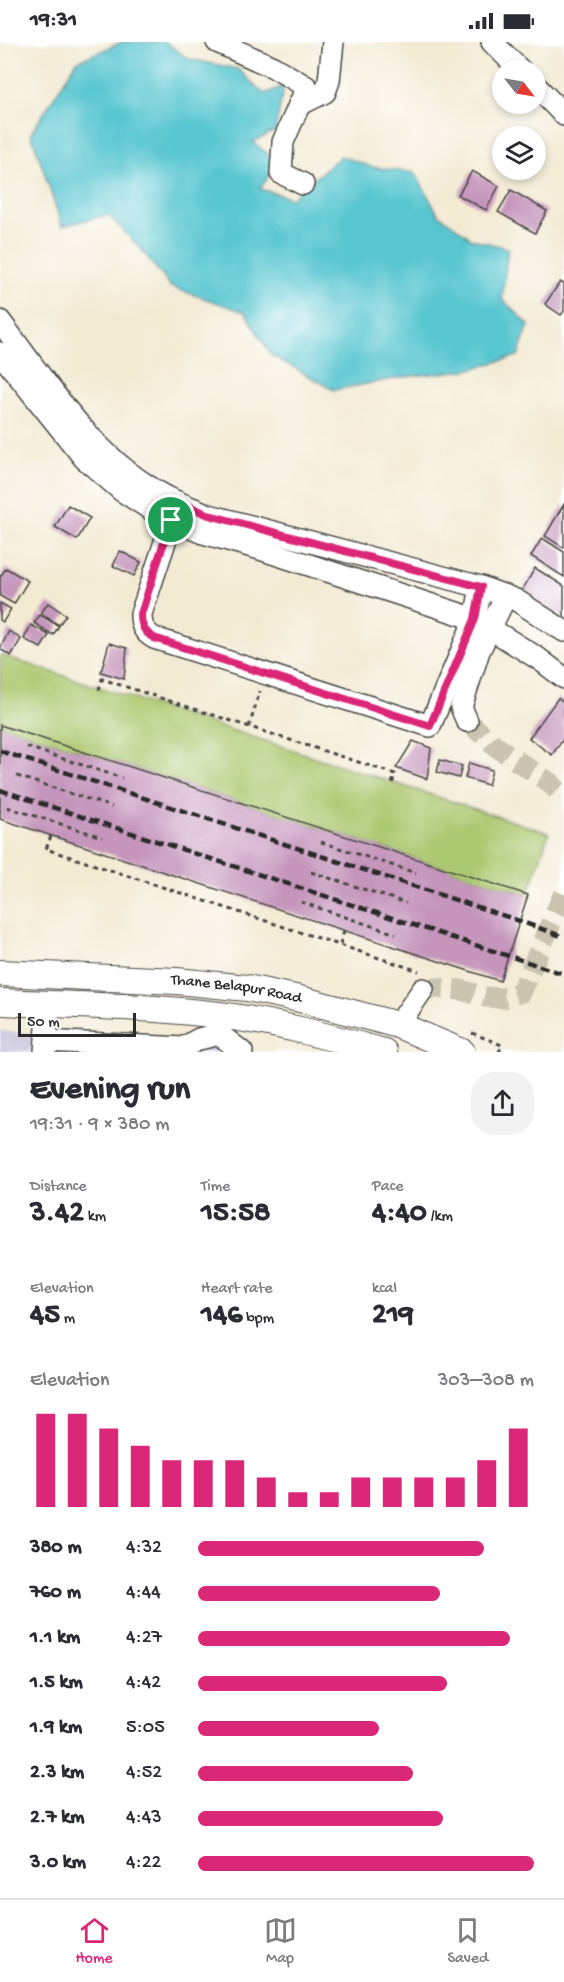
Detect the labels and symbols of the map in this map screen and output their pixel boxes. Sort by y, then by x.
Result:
north arrow [492,60,546,114]
pin [145,494,196,545]
street label: Thane Belapur Road [169,971,305,1009]
scale bar [18,1010,136,1037]

